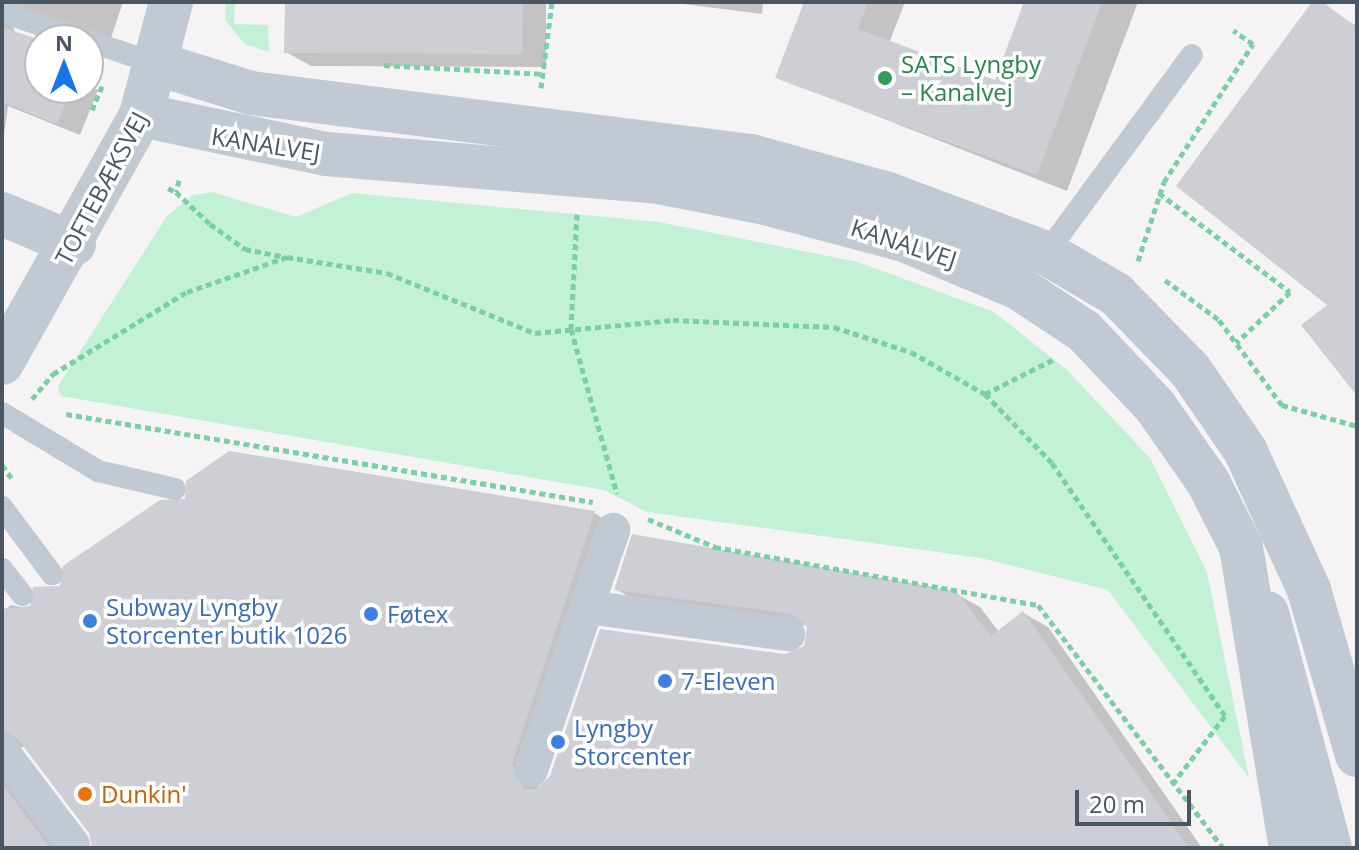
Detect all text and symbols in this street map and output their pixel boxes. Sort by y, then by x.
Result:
north arrow [24,24,104,104]
text: N [55,27,73,57]
place label: SATS Lyngby – Kanalvej [901,50,1041,106]
marker: SATS Lyngby – Kanalvej [876,69,894,87]
street label: TOFTEBÆKSVEJ [49,107,153,269]
street label: KANALVEJ [210,121,322,167]
street label: KANALVEJ [847,212,961,274]
place label: Subway Lyngby Storcenter butik 1026 [106,593,347,649]
place label: Føtex [387,600,448,628]
marker: Føtex [362,605,380,623]
marker: Subway Lyngby Storcenter butik 1026 [81,612,99,630]
place label: 7-Eleven [681,667,776,695]
marker: 7-Eleven [656,672,674,690]
place label: Lyngby Storcenter [574,714,691,770]
marker: Lyngby Storcenter [549,733,567,751]
scale bar [1079,774,1195,824]
place label: Dunkin' [101,780,186,808]
marker: Dunkin' [76,785,94,803]
text: 20 m [1089,787,1145,820]

